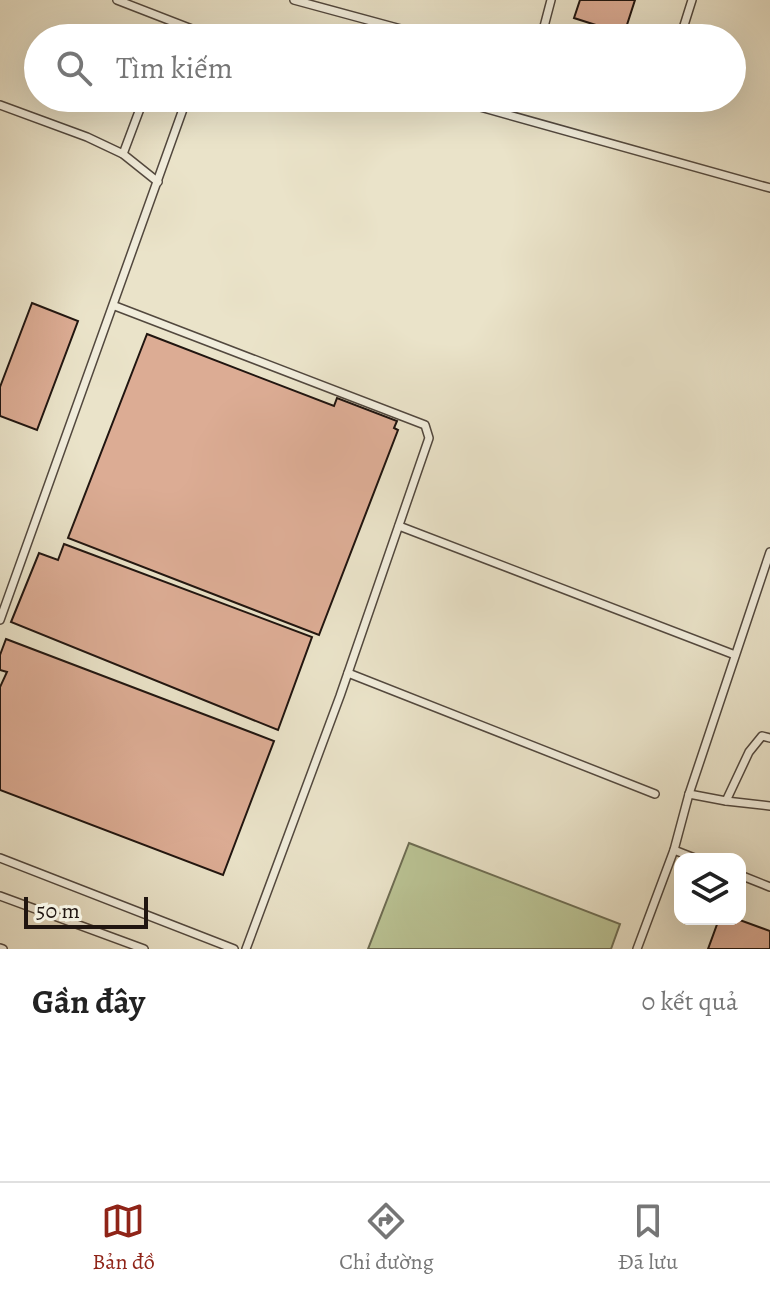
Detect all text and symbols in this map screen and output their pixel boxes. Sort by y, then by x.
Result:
search box [24,24,746,112]
icon: search [52,46,96,90]
text: Tìm kiếm [116,48,233,88]
map controls [674,853,746,925]
button: layers [674,853,746,925]
scale bar [24,893,148,929]
text: 50 m [36,896,80,926]
text: Gần đây [32,978,145,1025]
text: 0 kết quả [642,984,738,1019]
tab: Bản đồ [92,1199,155,1277]
tab: Chỉ đường [339,1199,434,1277]
tab: Đã lưu [618,1199,678,1277]

